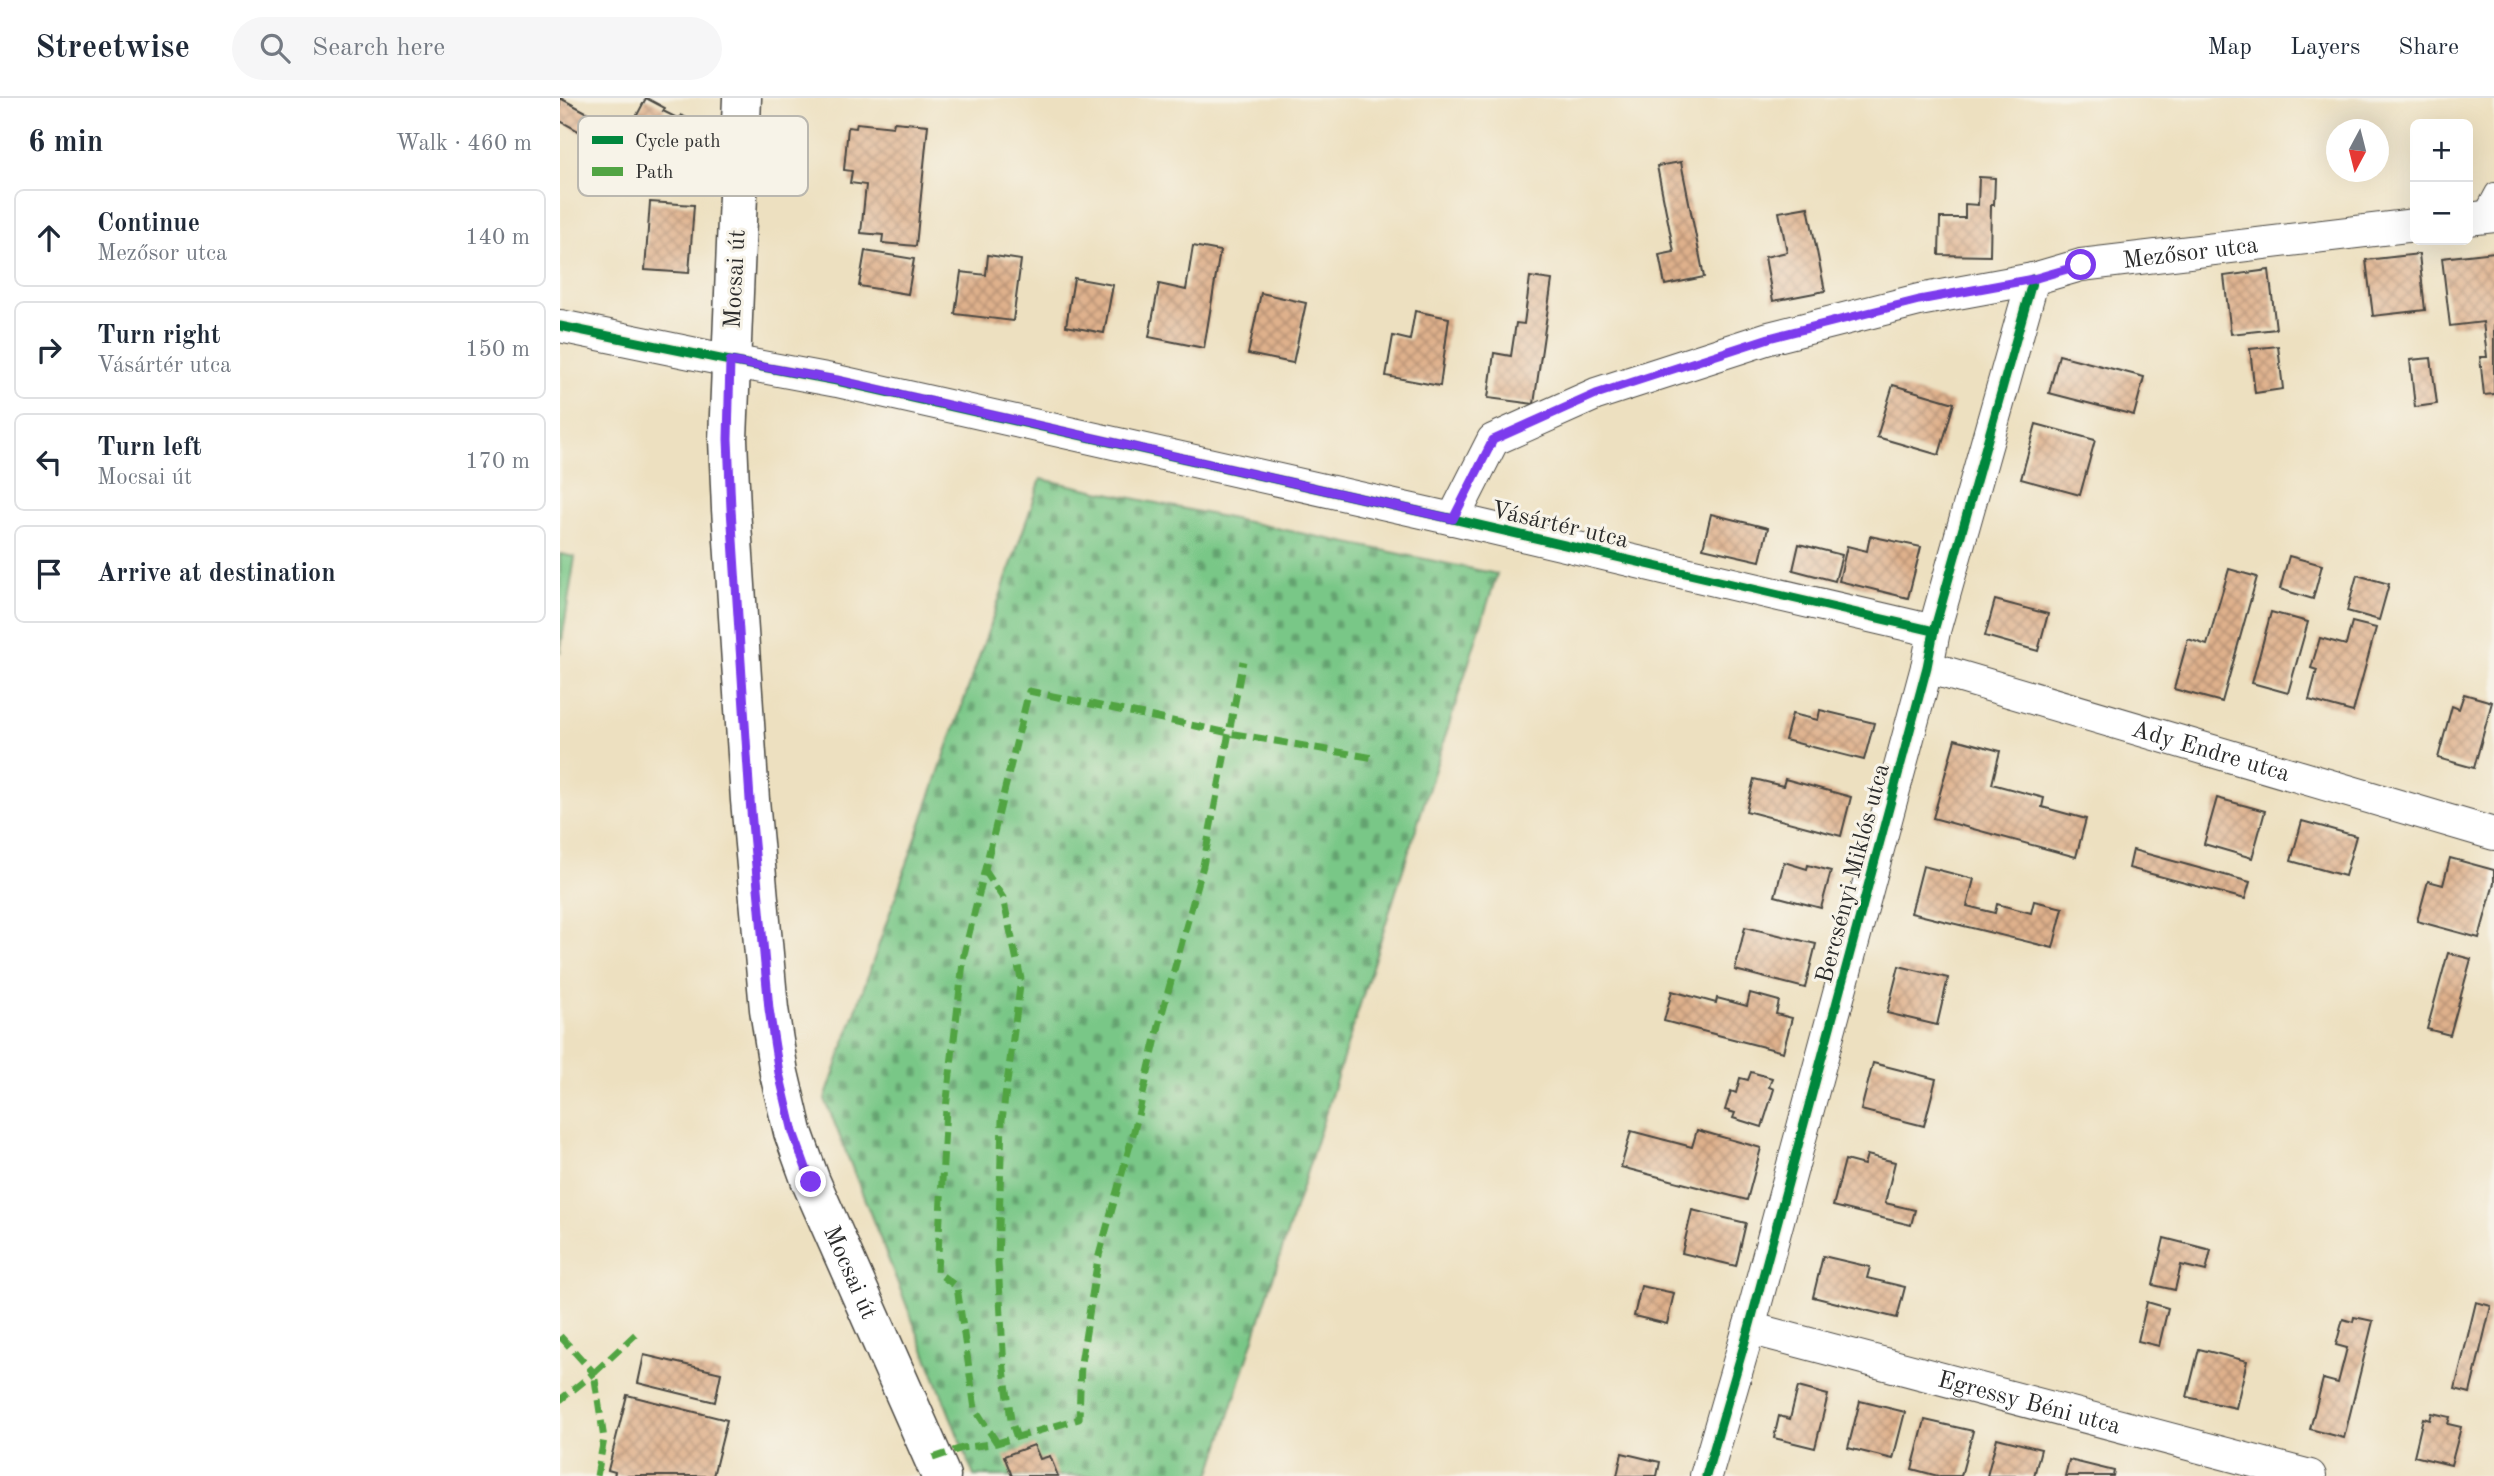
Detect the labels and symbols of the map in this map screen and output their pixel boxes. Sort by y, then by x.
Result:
legend [578,116,808,196]
north arrow [2326,119,2389,182]
text: Cycle path [635,133,721,152]
text: Path [635,164,673,183]
street label: Mocsai út [721,229,751,329]
street label: Mezősor utca [2122,234,2260,274]
route start [2065,249,2096,280]
street label: Vásártér utca [1489,498,1631,553]
street label: Ady Endre utca [2129,718,2292,787]
street label: Bercsényi Miklós utca [1813,761,1895,986]
route end [795,1166,826,1197]
street label: Mocsai út [818,1223,880,1323]
street label: Egressy Béni utca [1935,1368,2123,1440]

